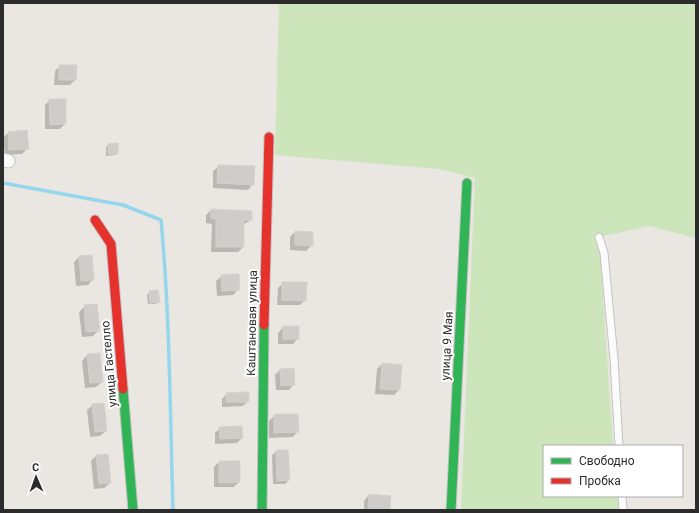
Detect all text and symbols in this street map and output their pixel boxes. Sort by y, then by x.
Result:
street label: Каштановая улица [244,270,260,376]
street label: улица 9 Мая [438,311,456,381]
street label: улица Гастелло [98,320,120,408]
legend [543,445,683,497]
text: Свободно [579,454,635,468]
north arrow [16,457,56,497]
text: С [32,461,39,474]
text: Пробка [579,474,621,488]

